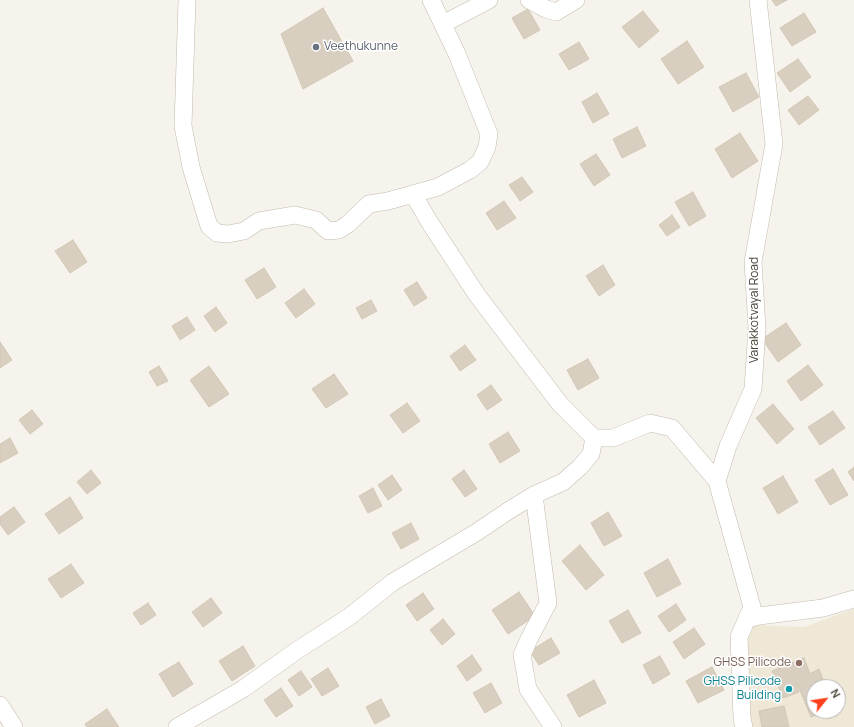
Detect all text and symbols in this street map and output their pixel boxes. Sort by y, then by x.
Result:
place label: Veethukunne [324,40,398,54]
marker: Veethukunne [311,42,321,52]
street label: Varakkotvayal Road [748,257,762,363]
place label: GHSS Pilicode [714,656,791,670]
marker: GHSS Pilicode [794,658,804,668]
place label: GHSS Pilicode Building [704,675,781,703]
north arrow [806,679,846,719]
marker: GHSS Pilicode Building [784,684,794,694]
text: N [827,686,844,700]

